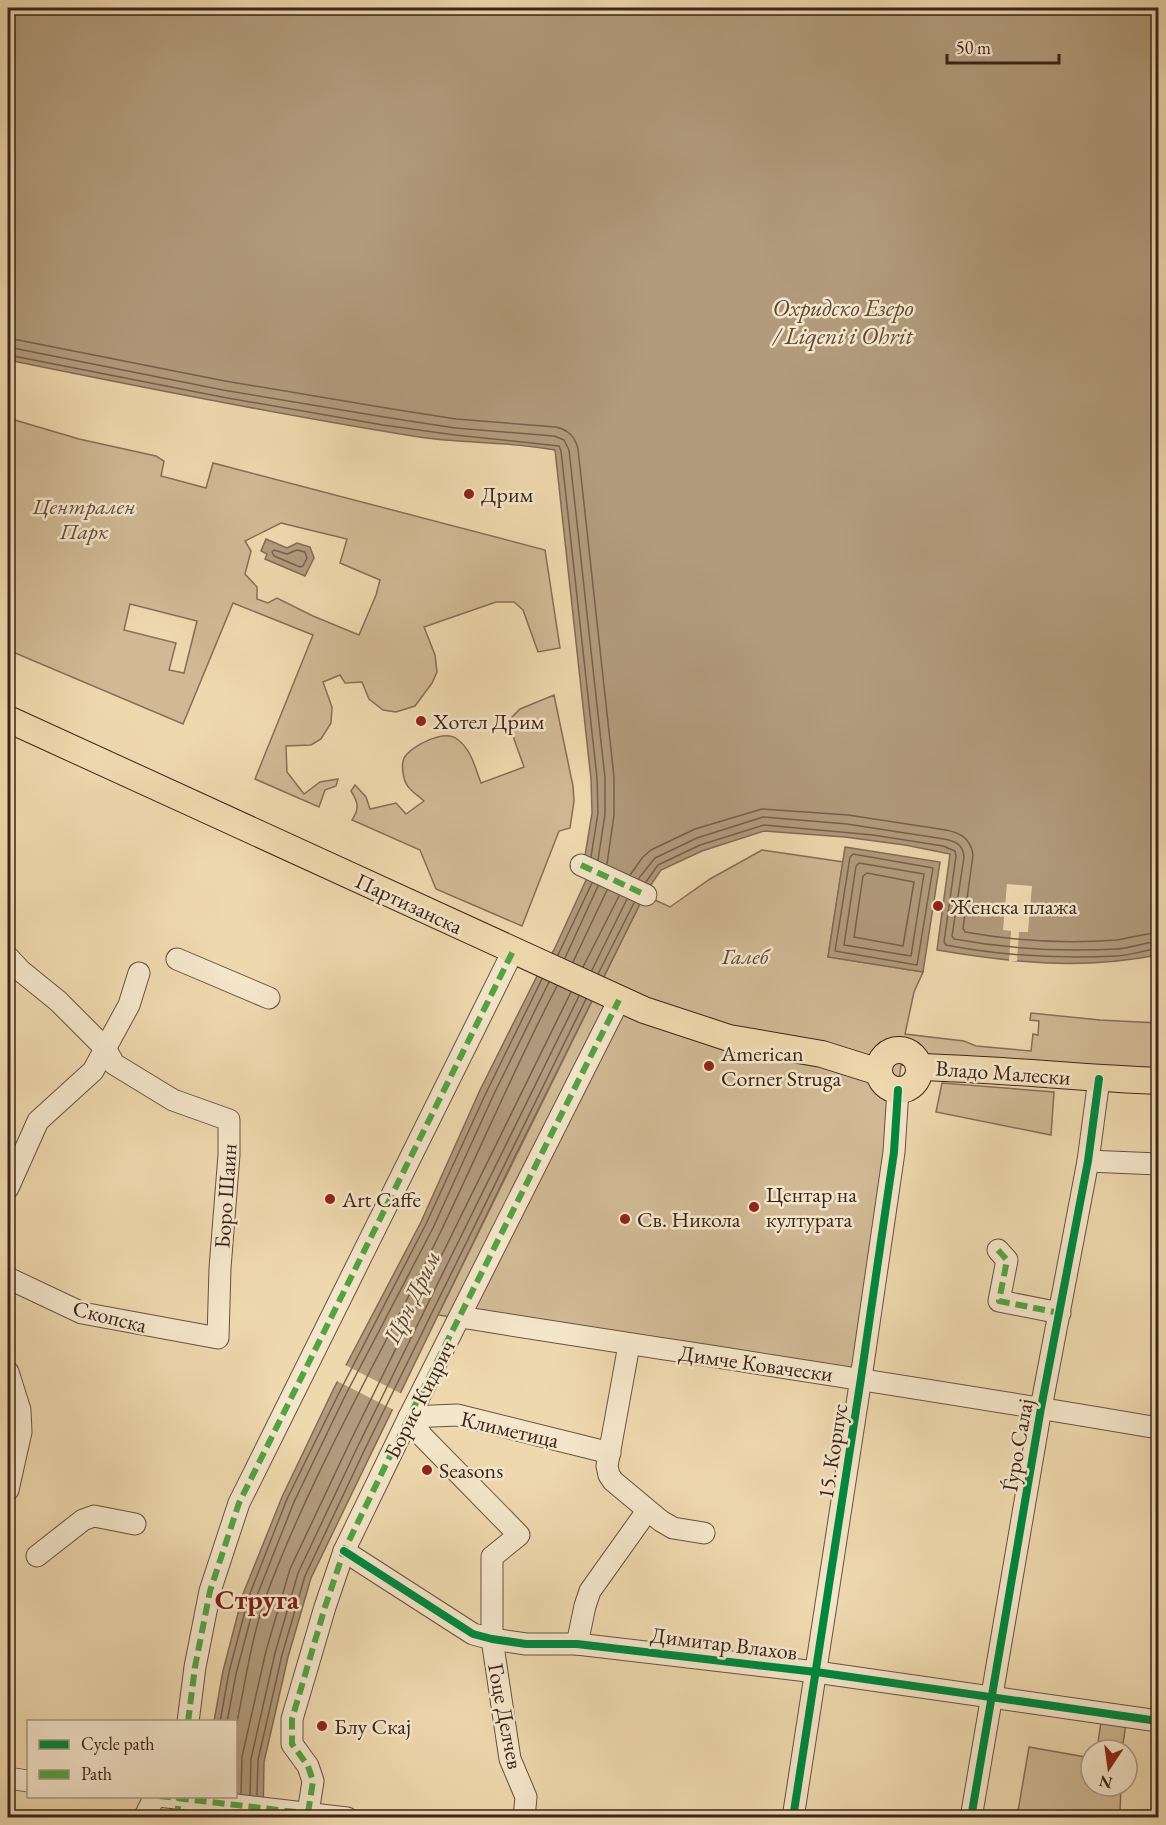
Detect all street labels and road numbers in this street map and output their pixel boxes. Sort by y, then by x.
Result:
street label: Партизанска [350,866,467,941]
street label: Владо Малески [934,1053,1072,1092]
street label: Боро Шаин [207,1143,244,1249]
street label: Скопска [70,1293,150,1340]
street label: Борис Кидрич [377,1335,462,1463]
street label: Димче Ковачески [677,1338,835,1389]
street label: Ѓуро Салај [995,1396,1040,1494]
street label: 15. Корпус [811,1401,854,1501]
street label: Климетица [458,1404,562,1455]
street label: Димитар Влахов [649,1620,799,1667]
street label: Гоце Делчев [481,1661,530,1771]

